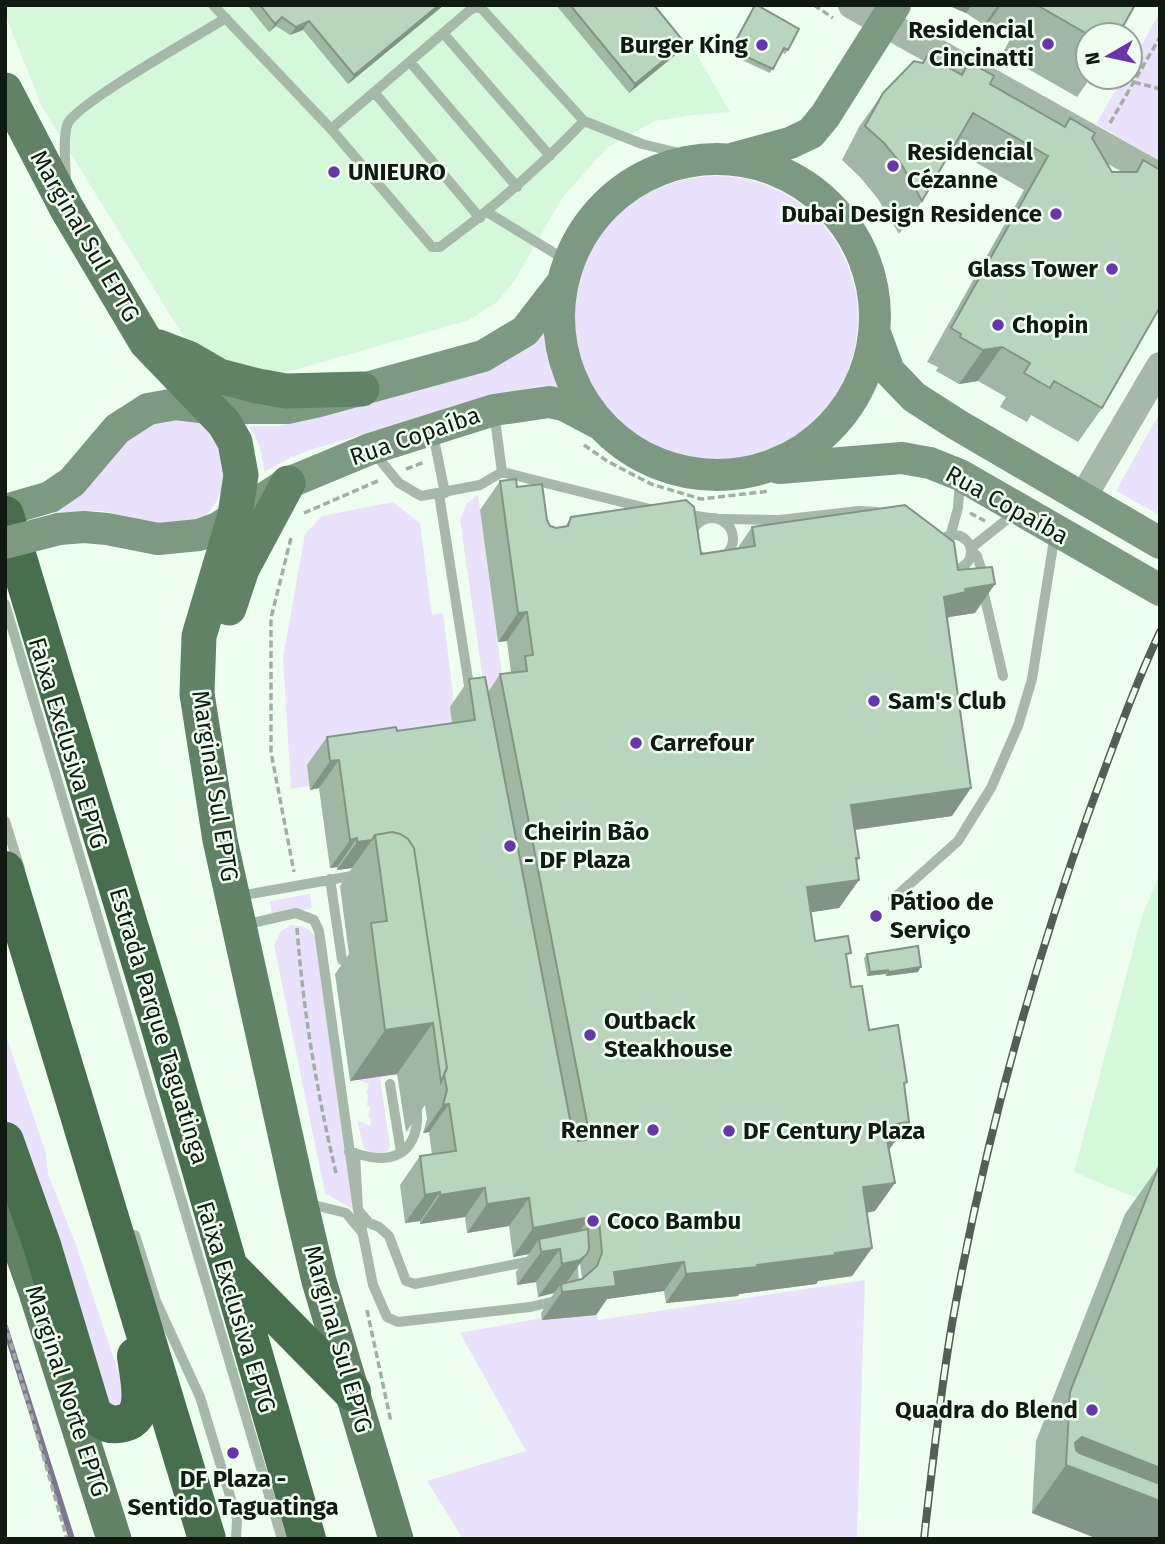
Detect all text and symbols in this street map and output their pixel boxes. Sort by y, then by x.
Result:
place label: Residencial Cincinatti [908,16,1035,72]
north arrow [1074,21,1144,91]
place label: Burger King [620,31,749,59]
marker: Residencial Cincinatti [1040,36,1056,52]
marker: Burger King [754,37,770,53]
text: N [1080,51,1105,67]
place label: Residencial Cézanne [907,138,1034,194]
street label: Marginal Sul EPTG [25,145,145,327]
place label: UNIEURO [348,158,446,186]
marker: Residencial Cézanne [885,158,901,174]
marker: UNIEURO [326,164,342,180]
place label: Dubai Design Residence [781,200,1042,228]
marker: Dubai Design Residence [1048,206,1064,222]
place label: Glass Tower [967,255,1098,283]
marker: Glass Tower [1104,261,1120,277]
place label: Chopin [1012,311,1088,339]
marker: Chopin [990,317,1006,333]
street label: Rua Copaíba [346,401,484,471]
street label: Rua Copaíba [941,460,1073,550]
street label: Faixa Exclusiva EPTG [23,634,113,852]
place label: Sam's Club [888,687,1006,715]
street label: Marginal Sul EPTG [186,688,244,884]
marker: Sam's Club [866,693,882,709]
place label: Carrefour [650,729,755,757]
marker: Carrefour [628,735,644,751]
place label: Cheirin Bão - DF Plaza [524,818,649,874]
marker: Cheirin Bão - DF Plaza [502,838,518,854]
street label: Estrada Parque Taguatinga [104,884,214,1168]
place label: Pátioo de Serviço [890,888,994,945]
marker: Pátioo de Serviço [868,908,884,924]
place label: Outback Steakhouse [604,1007,732,1063]
marker: Outback Steakhouse [582,1027,598,1043]
place label: Renner [561,1116,639,1144]
place label: DF Century Plaza [743,1117,925,1145]
marker: Renner [645,1122,661,1138]
marker: DF Century Plaza [721,1123,737,1139]
street label: Faixa Exclusiva EPTG [191,1198,281,1416]
place label: Coco Bambu [607,1207,741,1235]
marker: Coco Bambu [585,1213,601,1229]
street label: Marginal Sul EPTG [298,1242,378,1436]
street label: Marginal Norte EPTG [20,1282,114,1500]
place label: Quadra do Blend [895,1396,1078,1424]
marker: Quadra do Blend [1084,1402,1100,1418]
marker: DF Plaza - Sentido Taguatinga [225,1445,241,1461]
place label: DF Plaza - Sentido Taguatinga [127,1465,339,1521]

